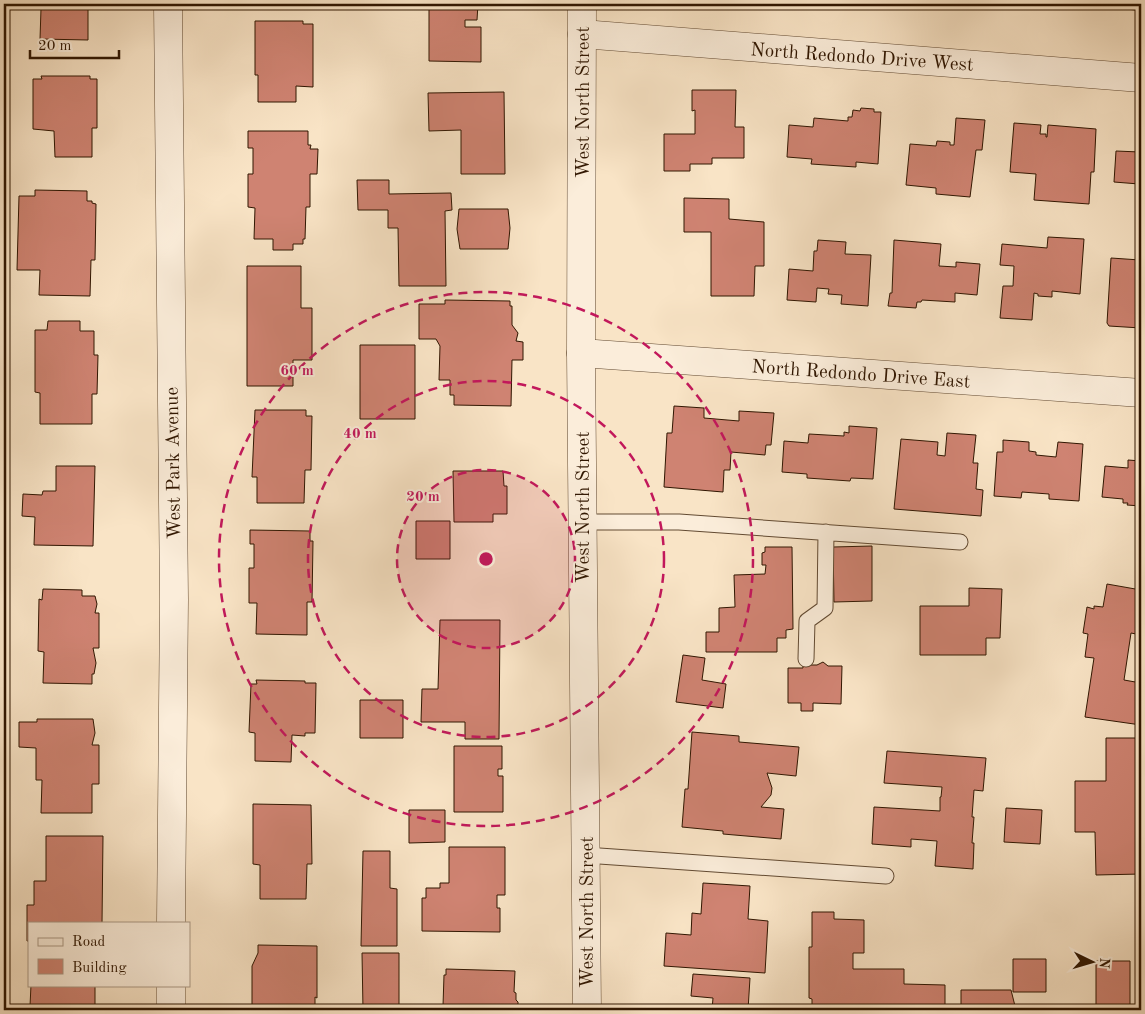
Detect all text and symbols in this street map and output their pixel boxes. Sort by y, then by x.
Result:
street label: West North Street [575,26,594,178]
scale bar [30,28,119,60]
text: 20 m [38,39,72,54]
street label: North Redondo Drive West [750,41,974,76]
street label: North Redondo Drive East [751,358,971,393]
text: 60 m [280,364,314,379]
street label: West Park Avenue [164,387,185,539]
text: 40 m [343,427,377,442]
street label: West North Street [575,431,594,583]
text: 20 m [406,490,440,505]
centre of rings [477,550,495,568]
street label: West North Street [579,836,598,988]
legend [28,922,190,986]
text: Road [72,935,106,950]
north arrow [1068,936,1118,986]
text: N [1096,957,1111,969]
text: Building [72,961,127,976]

